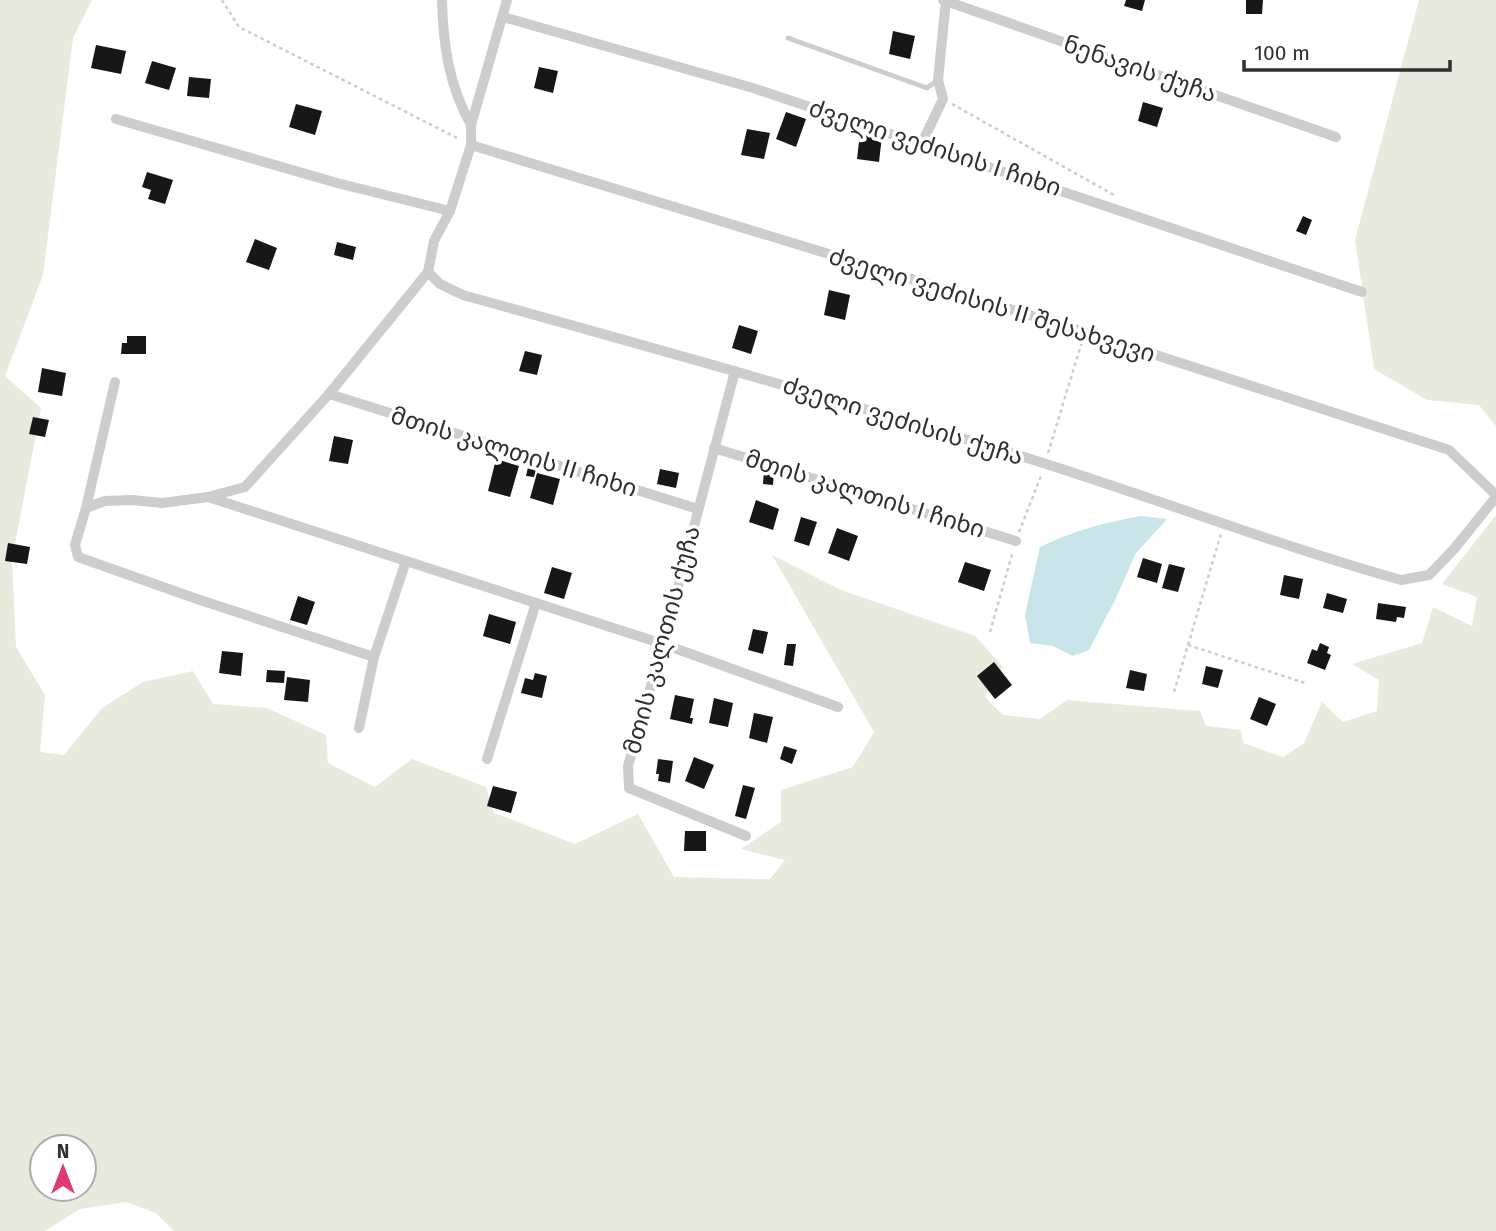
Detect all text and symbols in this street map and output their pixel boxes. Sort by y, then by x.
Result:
scale bar [1244,28,1450,72]
street label: ნენავის ქუჩა [1060,30,1220,108]
text: 100 m [1254,40,1310,66]
street label: ძველი ვეძისის I ჩიხი [805,94,1065,202]
street label: ძველი ვეძისის II შესახვევი [825,242,1159,368]
street label: ძველი ვეძისის ქუჩა [779,371,1027,471]
street label: მთის კალთის II ჩიხი [388,401,640,503]
street label: მთის კალთის I ჩიხი [742,444,988,544]
street label: მთის კალთის ქუჩა [618,523,706,757]
north arrow [28,1133,98,1203]
text: N [57,1140,69,1163]

